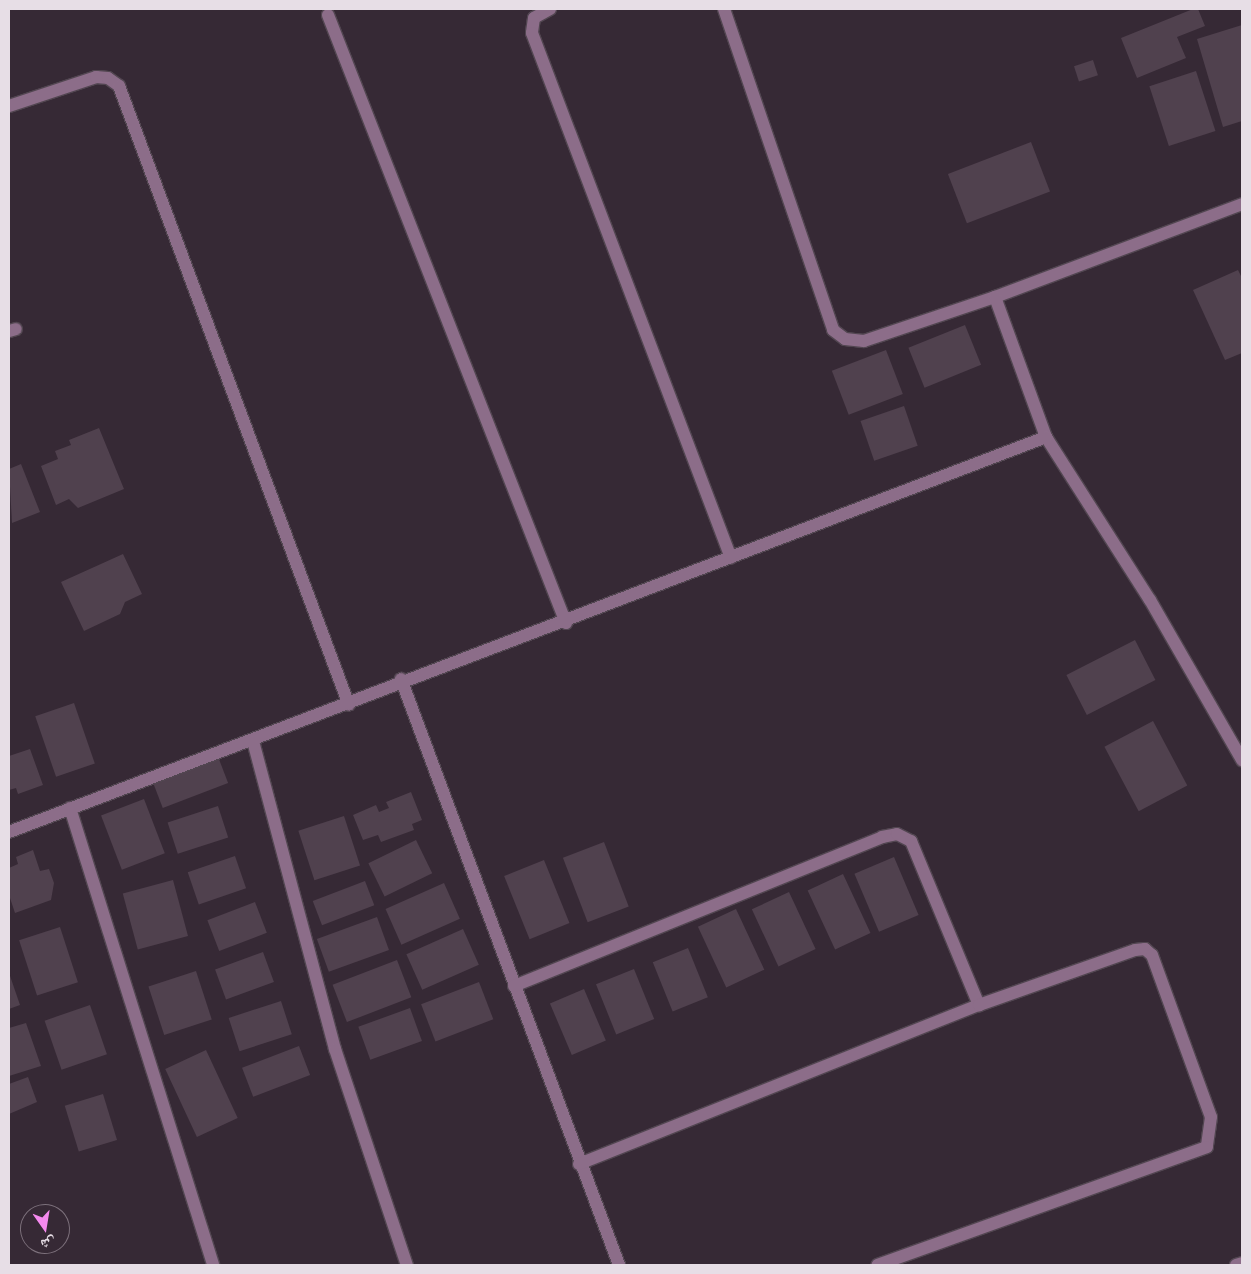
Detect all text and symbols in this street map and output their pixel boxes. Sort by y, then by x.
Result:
north arrow [20,1204,70,1254]
text: ش [39,1233,57,1253]

